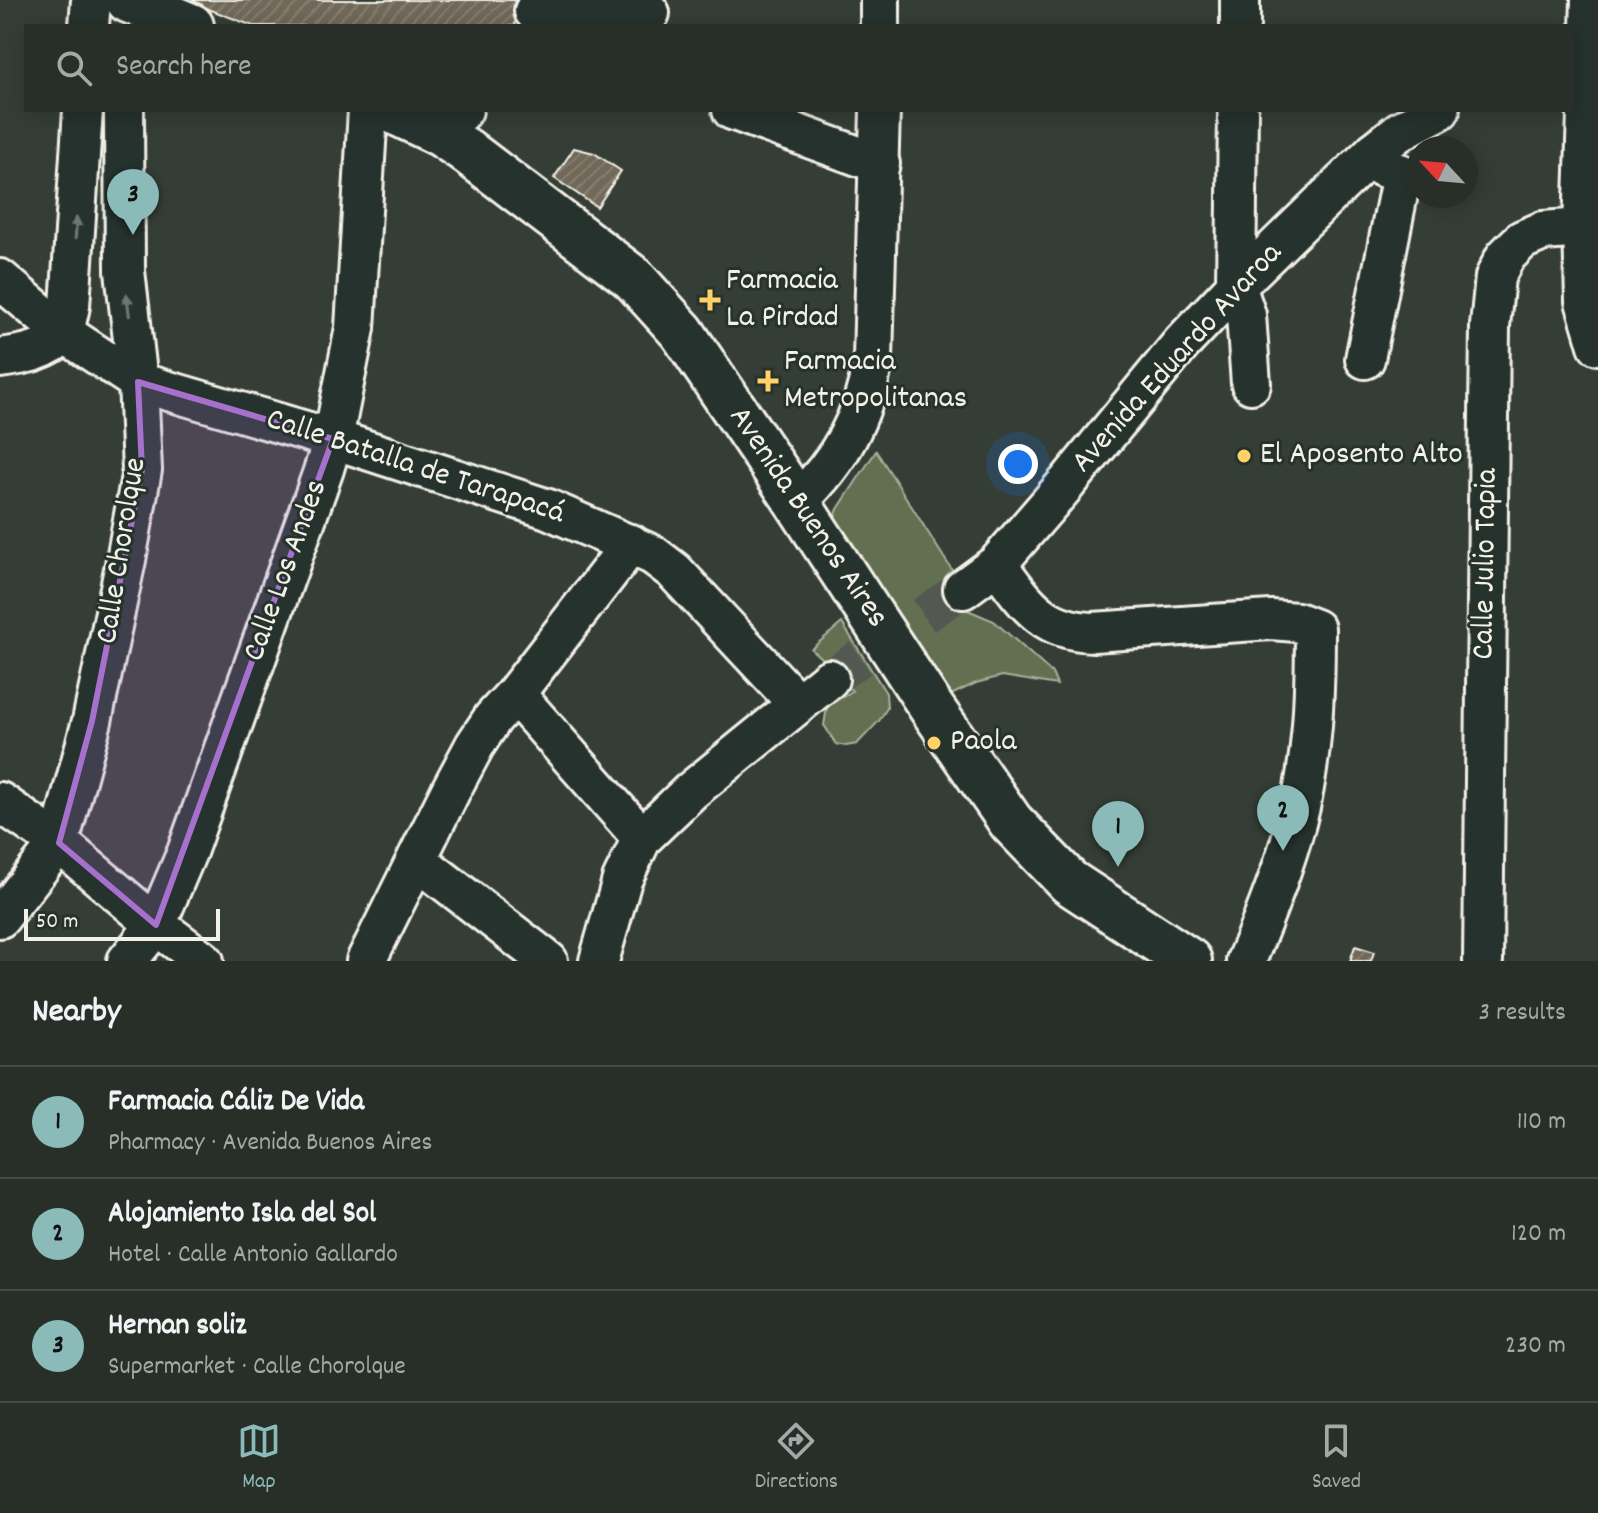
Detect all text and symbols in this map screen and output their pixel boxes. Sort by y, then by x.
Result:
search box [24,24,1574,112]
icon: search [52,46,96,90]
text: Search here [116,47,252,90]
north arrow [1406,136,1478,208]
pin: 3 [107,169,159,235]
one-way arrow [69,215,82,240]
street label: Avenida Eduardo Avaroa [1062,233,1295,485]
place label: Farmacia La Pirdad [726,259,839,342]
marker: Farmacia La Pirdad [701,291,719,309]
one-way arrow [122,292,135,317]
place label: Farmacia Metropolitanas [784,340,967,423]
marker: Farmacia Metropolitanas [759,372,777,390]
street label: Calle Batalla de Tarapacá [260,398,570,538]
street label: Avenida Buenos Aires [716,398,898,638]
place label: El Aposento Alto [1260,433,1463,479]
your location [998,444,1038,484]
marker: El Aposento Alto [1235,447,1253,465]
street label: Calle Chorolque [86,455,160,647]
street label: Calle Julio Tapia [1462,467,1512,660]
street label: Calle Los Andes [233,474,341,668]
place label: Paola [950,720,1017,766]
marker: Paola [925,734,943,752]
pin: 2 [1257,785,1309,851]
pin: 1 [1092,801,1144,867]
scale bar [24,905,220,941]
text: 50 m [36,907,78,938]
text: Nearby [32,989,121,1038]
text: 3 results [1479,995,1566,1032]
text: Farmacia Cáliz De Vida [108,1082,364,1125]
text: 1 [55,1104,61,1141]
text: 110 m [1517,1104,1566,1141]
text: Pharmacy · Avenida Buenos Aires [108,1125,432,1162]
text: Alojamiento Isla del Sol [108,1194,376,1237]
text: 2 [52,1216,64,1253]
text: 120 m [1511,1216,1566,1253]
text: Hotel · Calle Antonio Gallardo [108,1237,398,1274]
text: Hernan soliz [108,1306,246,1349]
text: 3 [52,1328,64,1365]
text: 230 m [1505,1328,1566,1365]
text: Supermarket · Calle Chorolque [108,1349,406,1386]
tab: Map [237,1419,281,1498]
tab: Directions [755,1419,838,1498]
tab: Saved [1312,1419,1361,1498]

